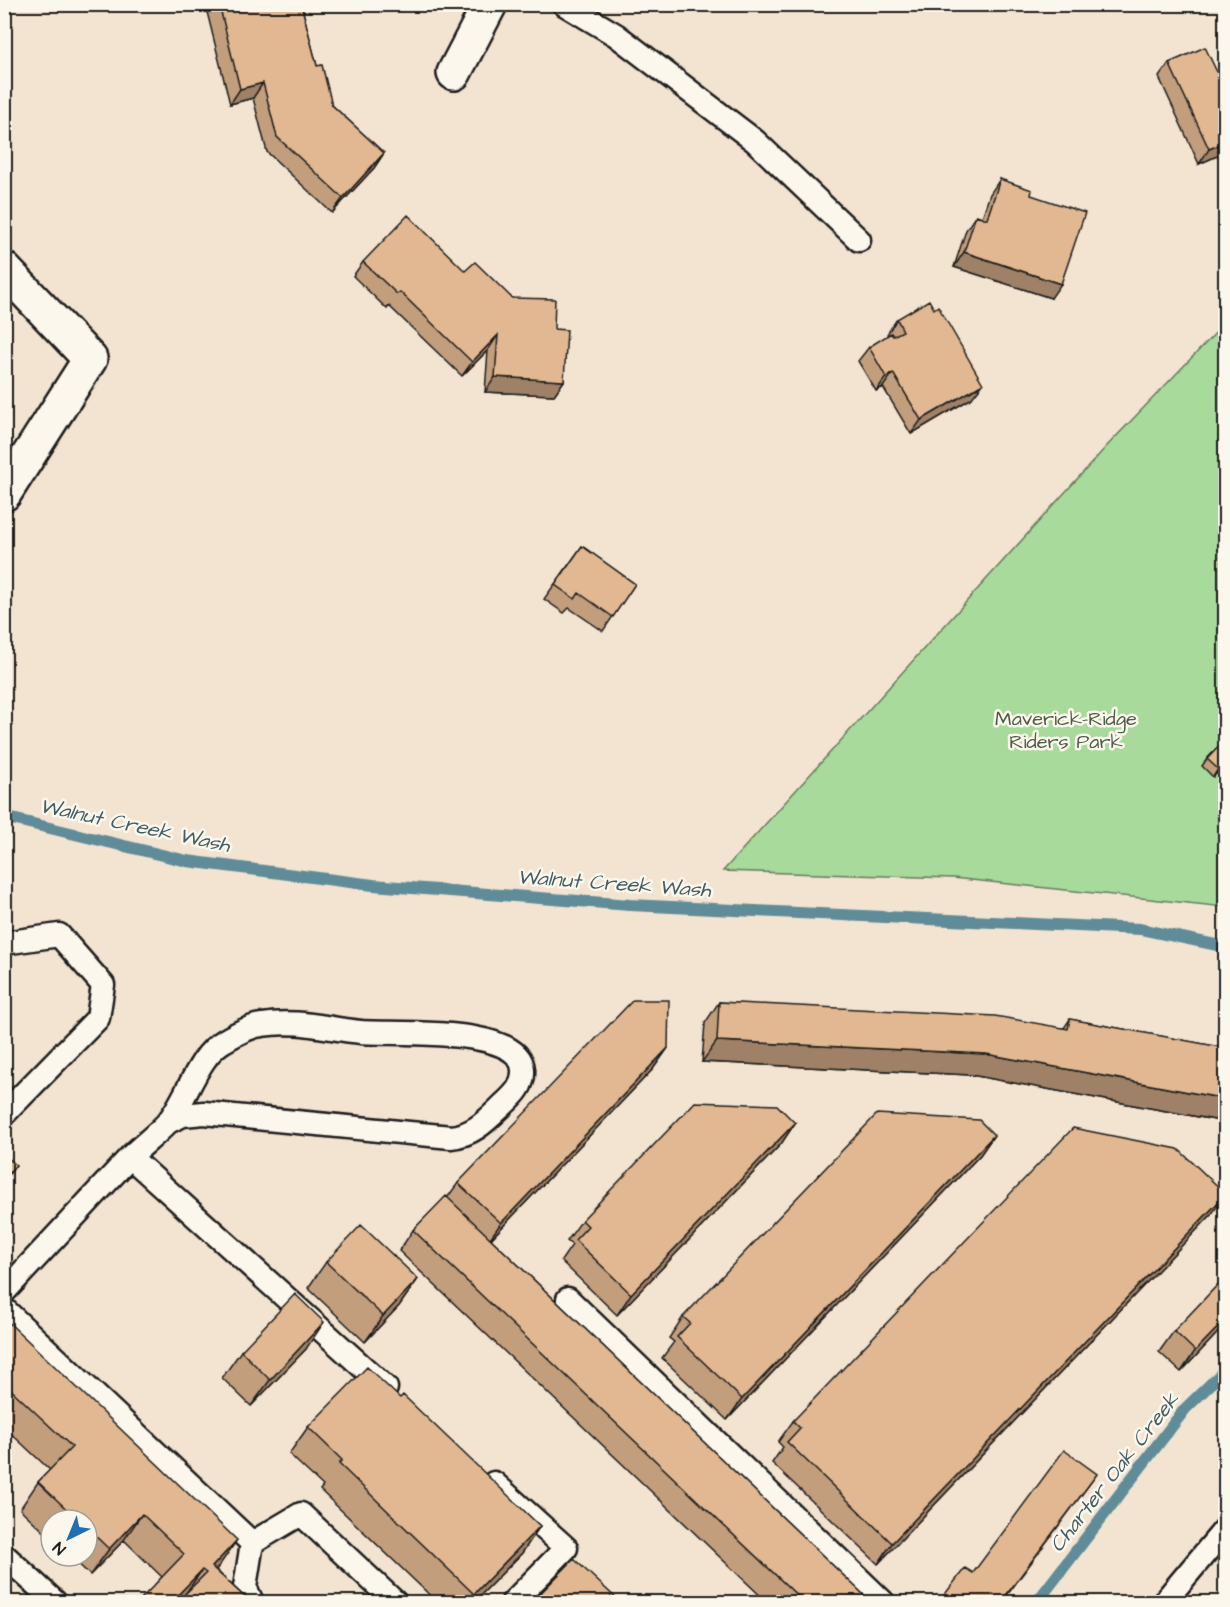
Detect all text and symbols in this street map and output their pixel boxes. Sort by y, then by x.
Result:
park label: Maverick-Ridge Riders Park [995,705,1137,756]
water label: Walnut Creek Wash [37,791,234,860]
water label: Walnut Creek Wash [516,862,713,905]
water label: Charter Oak Creek [1043,1385,1187,1558]
north arrow [39,1508,99,1568]
text: N [48,1537,71,1560]

